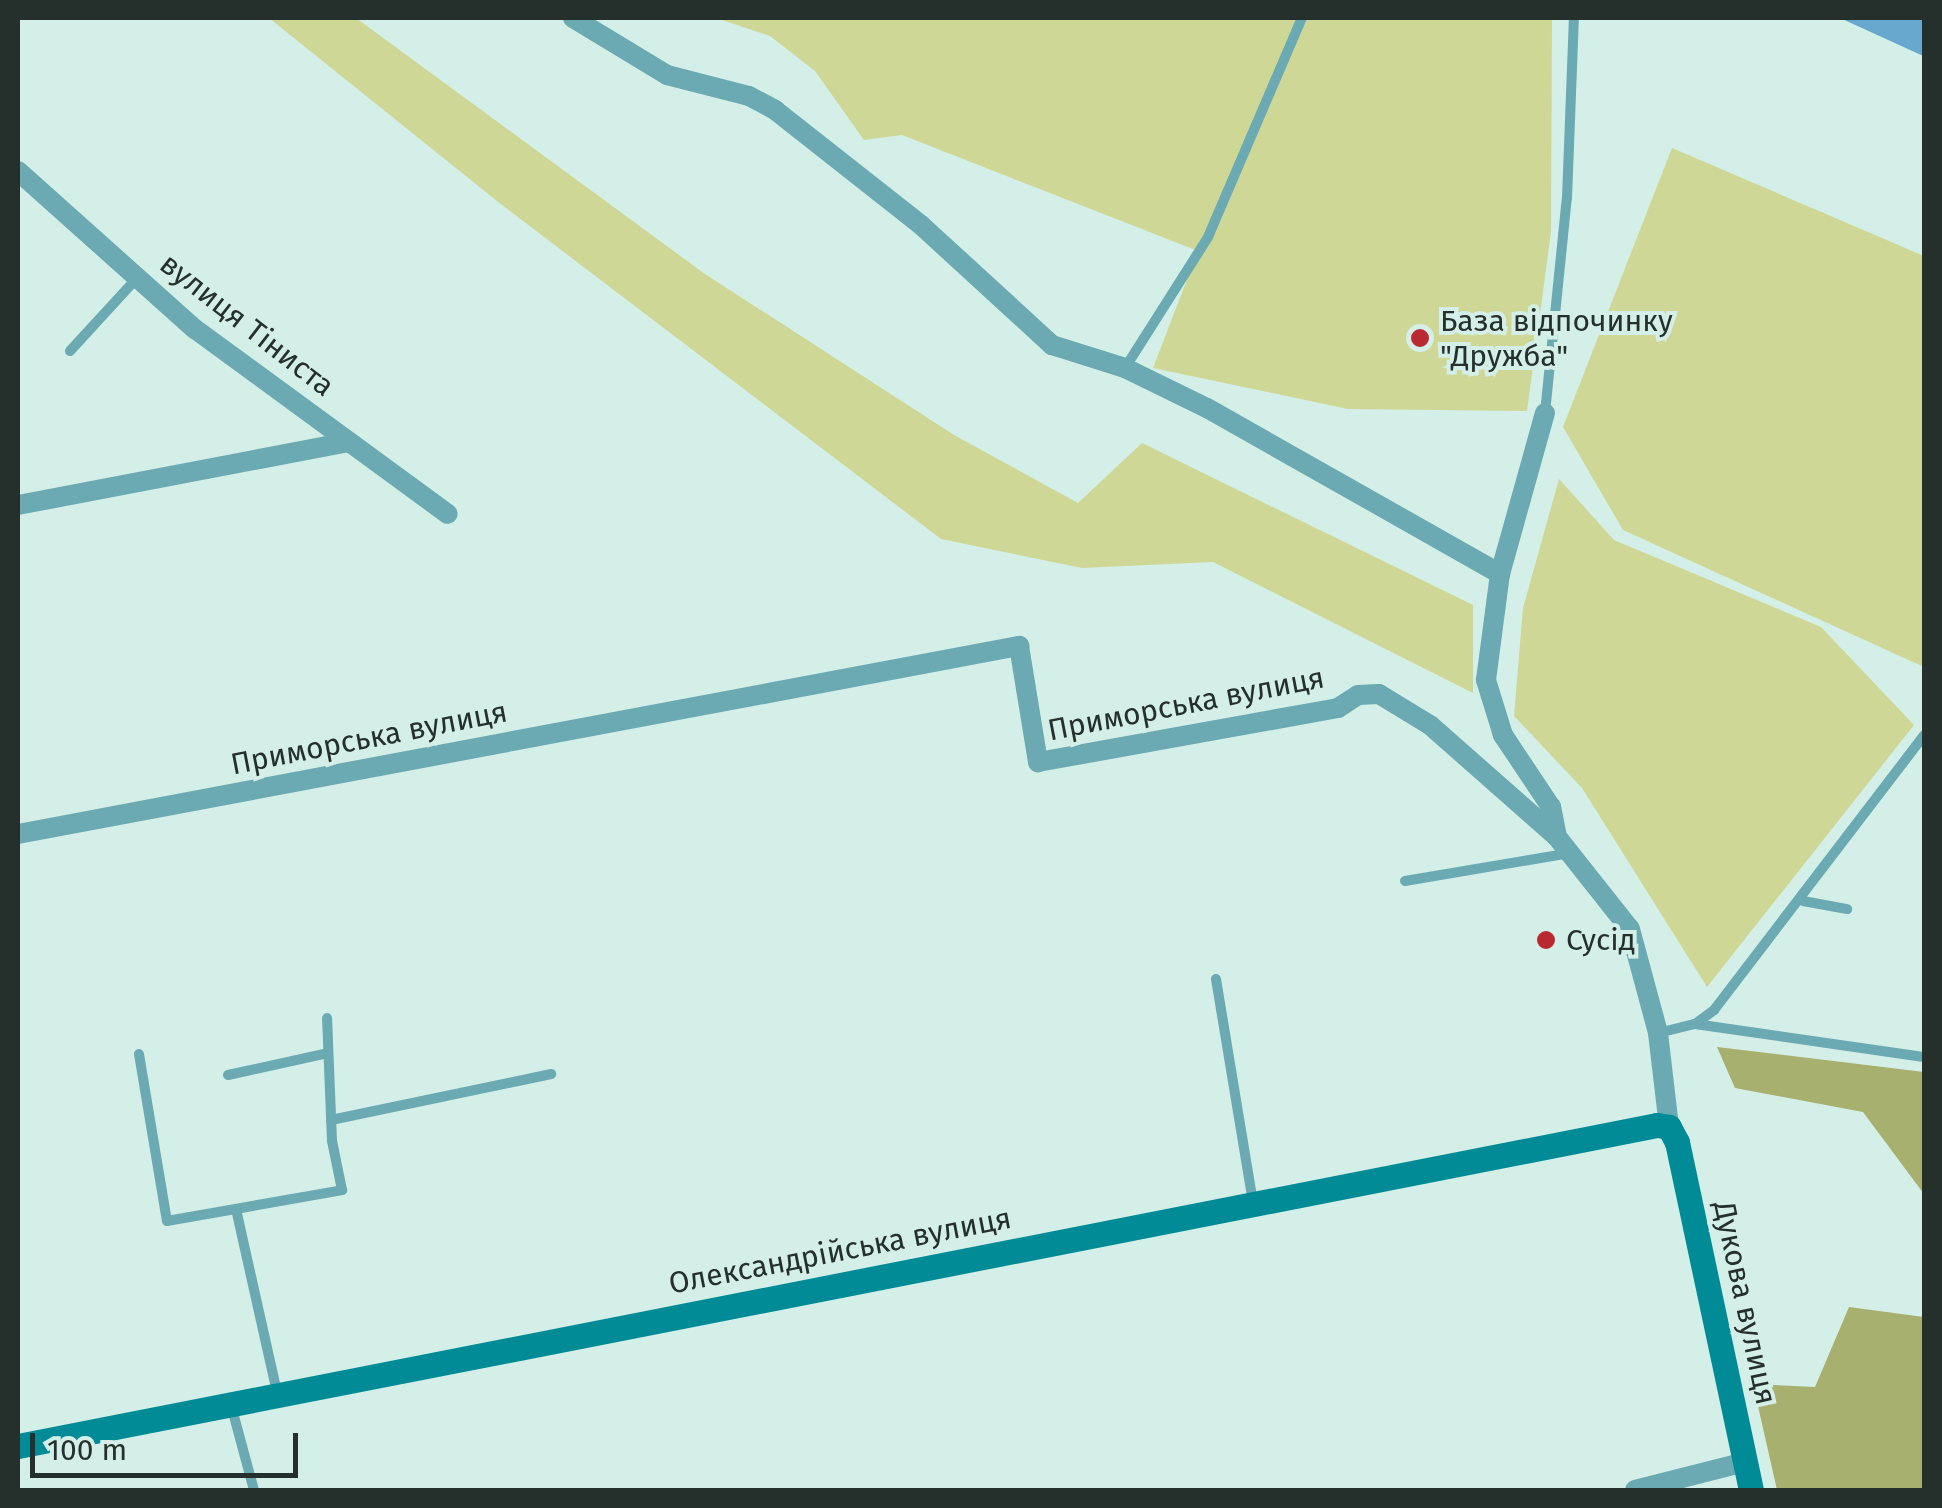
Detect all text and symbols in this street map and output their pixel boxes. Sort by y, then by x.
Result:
street label: вулиця Тіниста [153,246,341,404]
place label: База відпочинку "Дружба" [1440,303,1673,374]
marker: База відпочинку "Дружба" [1409,327,1431,349]
street label: Приморська вулиця [1045,660,1327,748]
street label: Приморська вулиця [228,694,510,782]
place label: Сусід [1566,922,1635,958]
marker: Сусід [1535,929,1557,951]
street label: Дукова вулиця [1706,1198,1784,1408]
street label: Олександрійська вулиця [666,1200,1014,1302]
scale bar [35,1413,302,1475]
text: 100 m [47,1432,127,1468]

